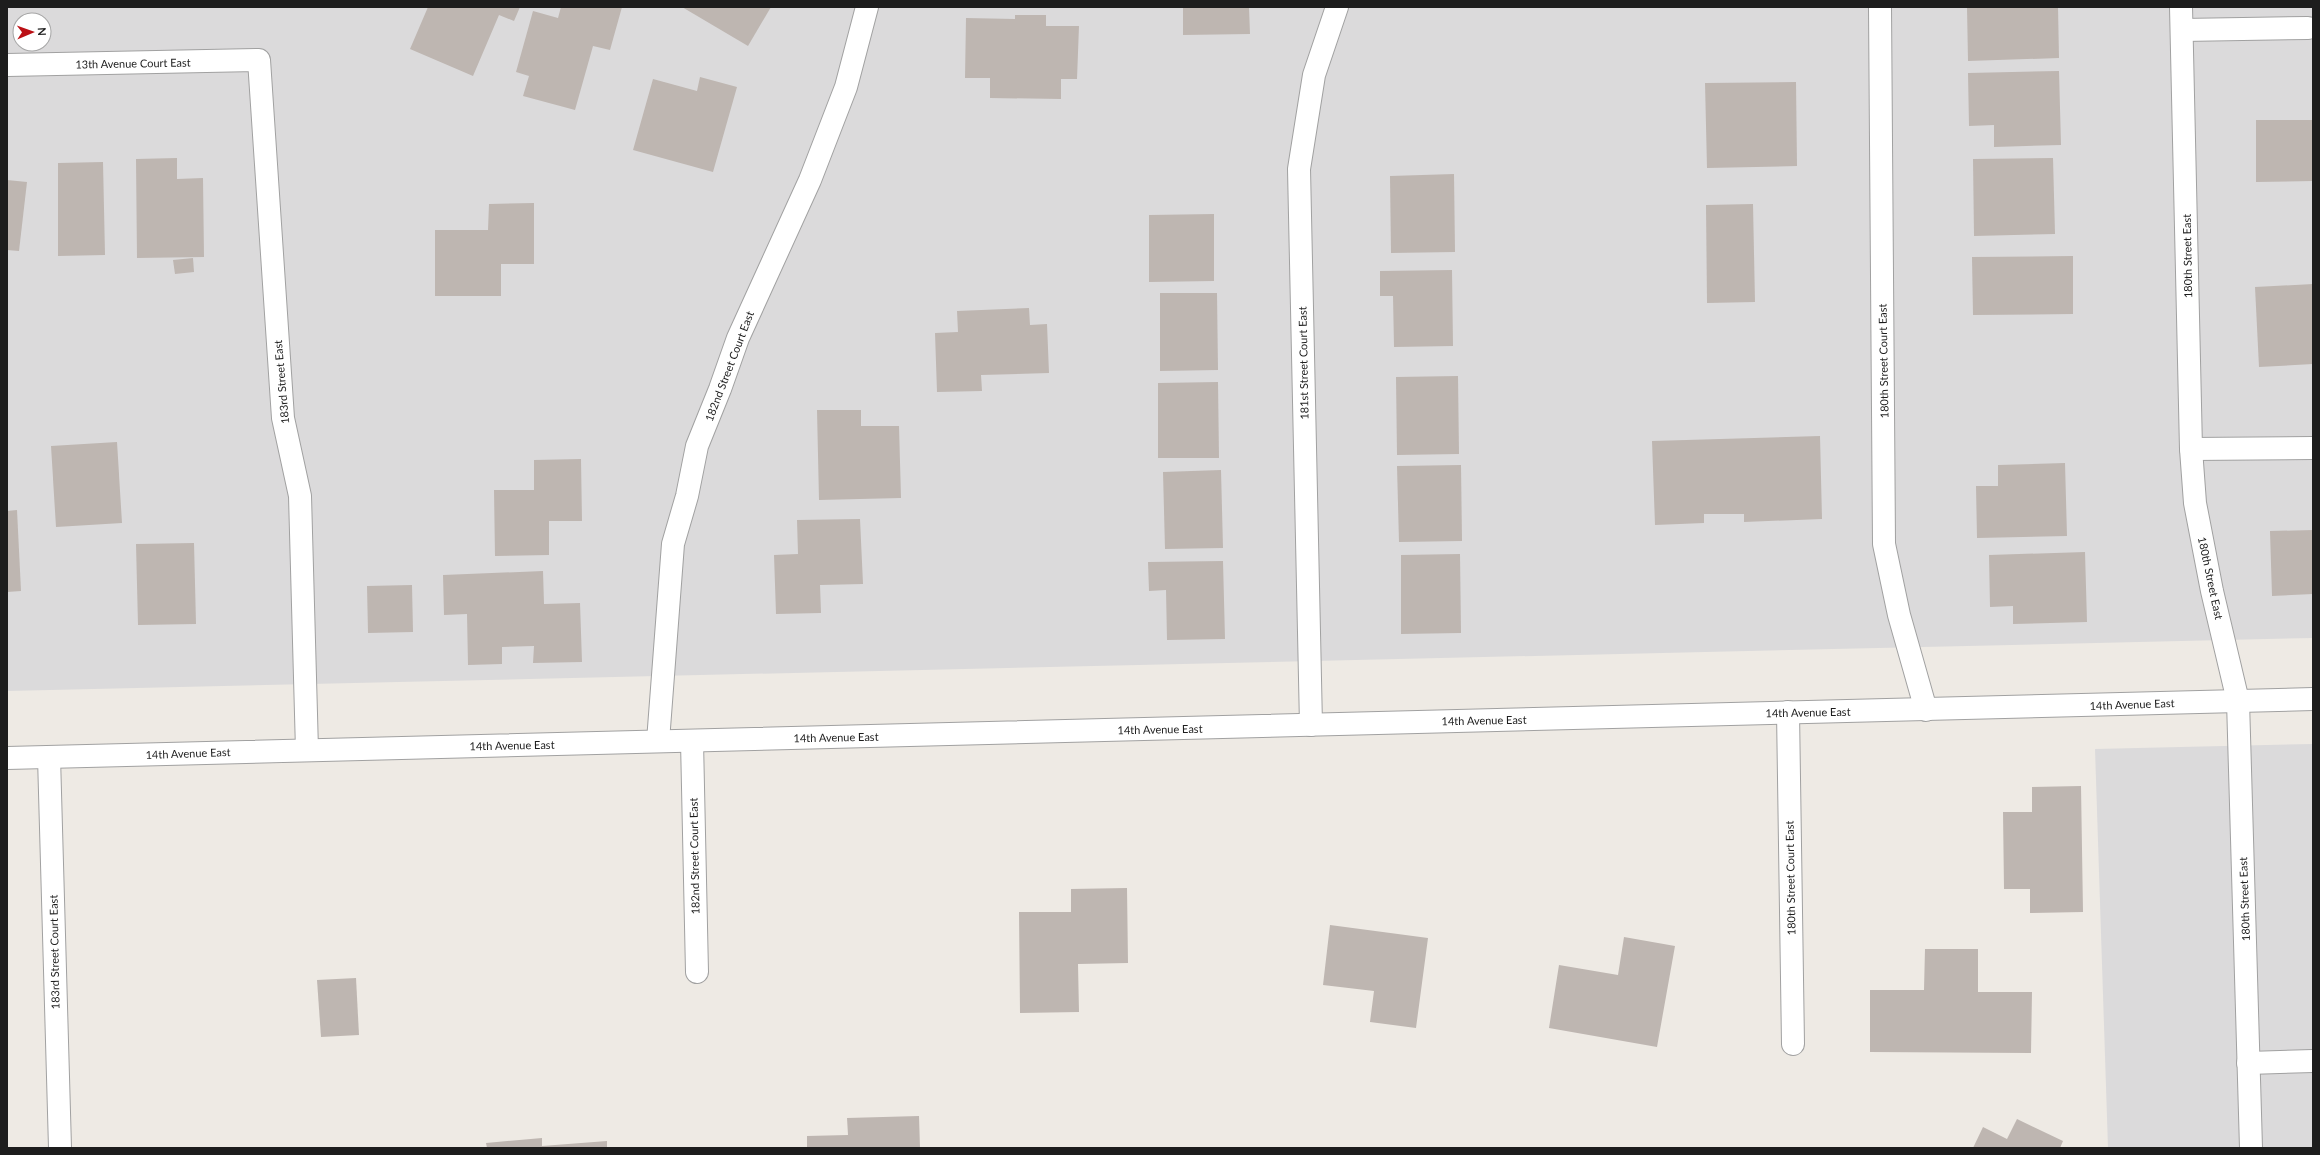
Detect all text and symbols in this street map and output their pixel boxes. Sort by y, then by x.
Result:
north arrow [12,12,52,52]
text: N [36,27,49,36]
street label: 13th Avenue Court East [75,55,191,71]
street label: 180th Street East [2180,214,2194,298]
street label: 180th Street Court East [1875,304,1890,418]
street label: 181st Street Court East [1296,306,1310,420]
street label: 182nd Street Court East [702,309,756,423]
street label: 183rd Street East [271,339,291,424]
street label: 180th Street East [2196,535,2226,621]
street label: 14th Avenue East [2089,696,2175,712]
street label: 14th Avenue East [1765,705,1851,719]
street label: 14th Avenue East [1441,713,1527,727]
street label: 14th Avenue East [1117,722,1203,736]
street label: 14th Avenue East [793,730,879,744]
street label: 14th Avenue East [469,738,555,752]
street label: 14th Avenue East [145,745,231,761]
street label: 182nd Street Court East [686,797,702,915]
street label: 180th Street Court East [1782,821,1797,935]
street label: 180th Street East [2236,857,2252,941]
street label: 183rd Street Court East [47,895,61,1009]

